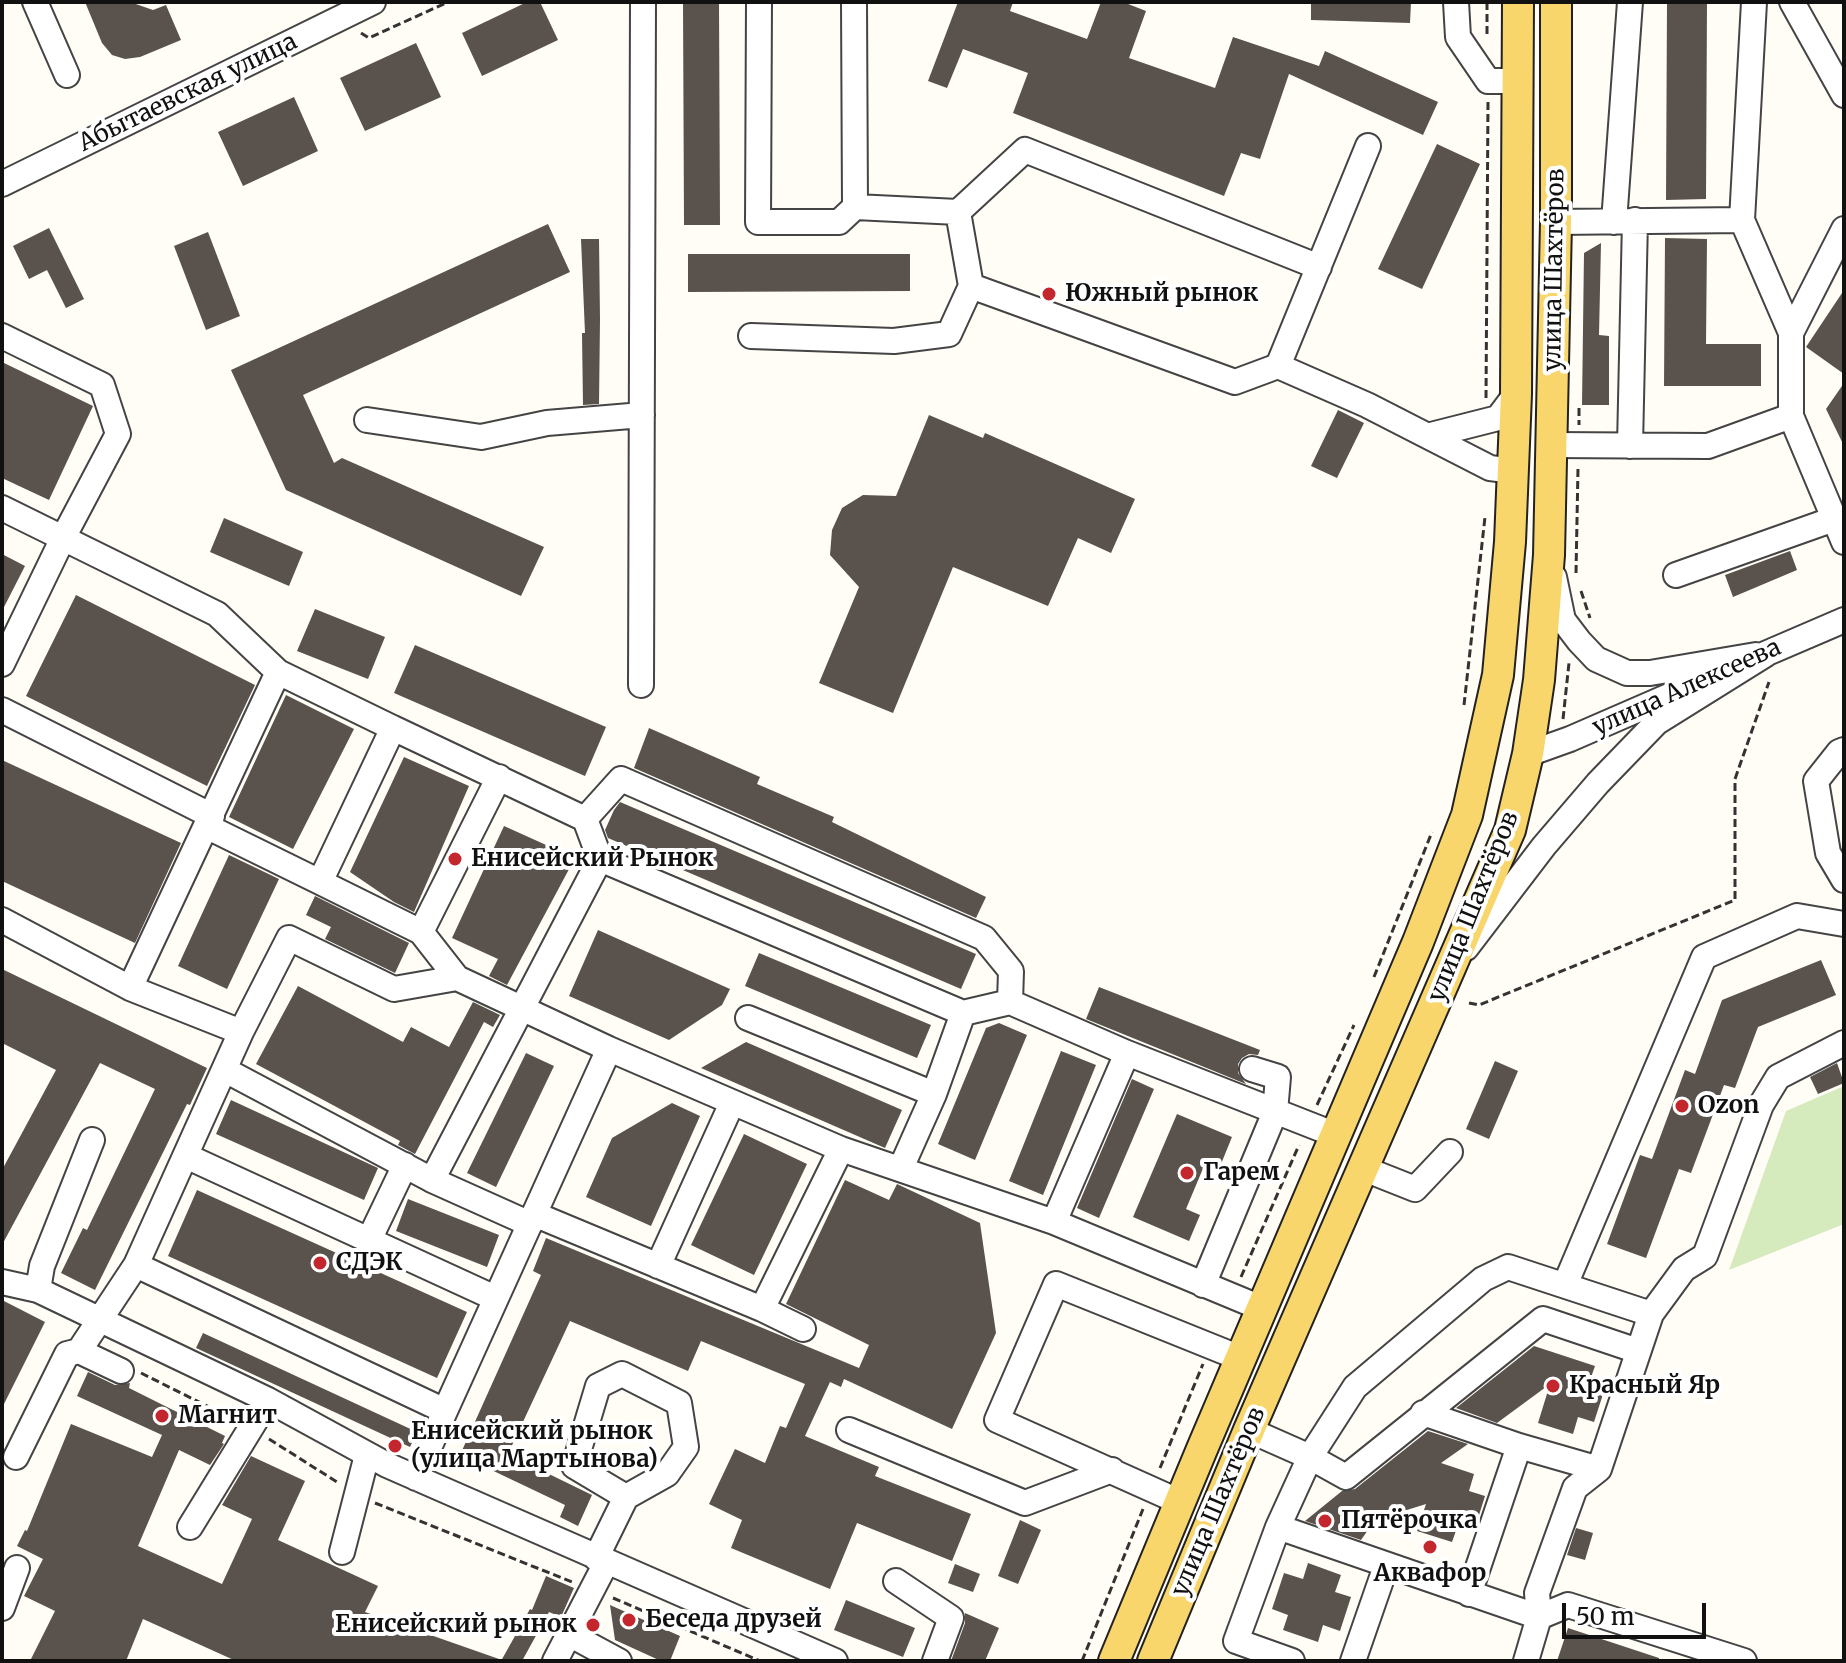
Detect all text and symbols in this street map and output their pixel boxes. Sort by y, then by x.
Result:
street label: Абытаевская улица [74,28,302,158]
street label: улица Шахтёров [1539,168,1571,372]
place label: Южный рынок [1065,280,1259,308]
marker: Южный рынок [1040,285,1058,303]
street label: улица Алексеева [1588,634,1786,742]
street label: улица Шахтёров [1423,808,1525,1006]
place label: Енисейский Рынок [471,845,714,873]
marker: Енисейский Рынок [446,850,464,868]
place label: Ozon [1698,1092,1759,1120]
marker: Ozon [1673,1097,1691,1115]
place label: Гарем [1203,1159,1280,1187]
marker: Гарем [1178,1164,1196,1182]
place label: СДЭК [336,1249,403,1277]
marker: СДЭК [311,1254,329,1272]
place label: Красный Яр [1569,1372,1720,1400]
marker: Красный Яр [1544,1377,1562,1395]
place label: Магнит [178,1402,277,1430]
street label: улица Шахтёров [1166,1403,1272,1601]
marker: Магнит [153,1407,171,1425]
place label: Енисейский рынок (улица Мартынова) [411,1418,658,1474]
marker: Енисейский рынок (улица Мартынова) [386,1437,404,1455]
place label: Пятёрочка [1341,1507,1478,1535]
marker: Пятёрочка [1316,1512,1334,1530]
marker: Аквафор [1421,1538,1439,1556]
place label: Аквафор [1374,1560,1486,1588]
scale bar [1566,1587,1710,1637]
text: 50 m [1576,1601,1635,1632]
place label: Беседа друзей [645,1606,822,1634]
place label: Енисейский рынок [335,1611,577,1639]
marker: Беседа друзей [620,1611,638,1629]
marker: Енисейский рынок [584,1616,602,1634]

